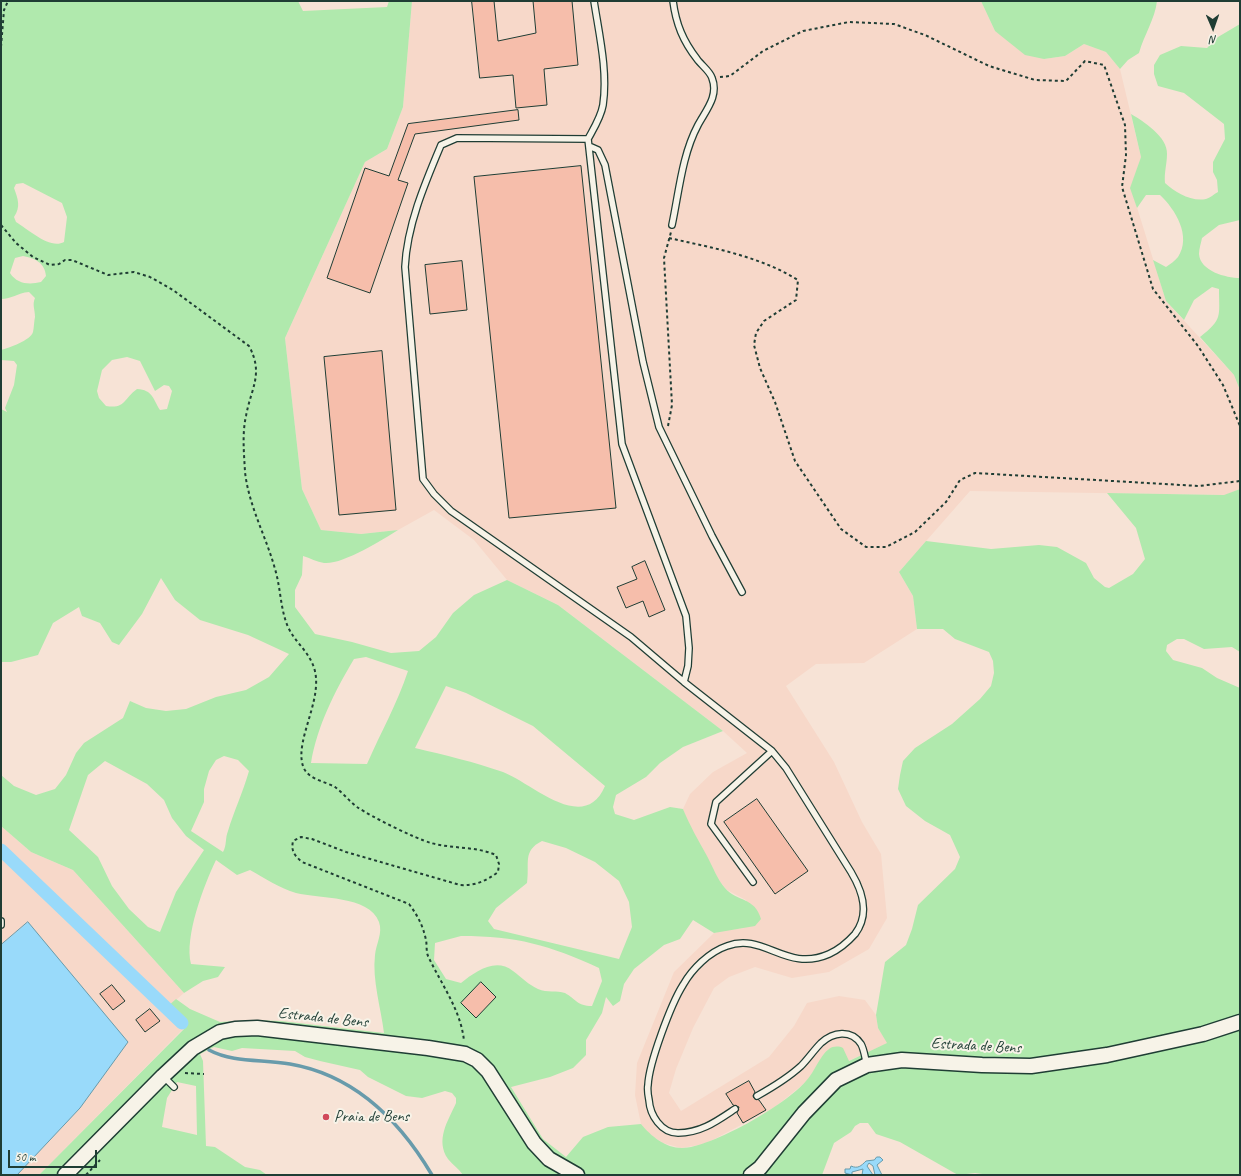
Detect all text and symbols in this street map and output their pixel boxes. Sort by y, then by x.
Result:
north arrow [1193,8,1233,48]
text: N [1210,33,1217,47]
street label: Estrada de Bens [277,1004,369,1032]
street label: Estrada de Bens [931,1034,1021,1058]
place label: Praia de Bens [334,1107,409,1127]
marker: Praia de Bens [321,1112,331,1122]
scale bar [10,1142,99,1168]
text: 50 m [15,1149,35,1165]

